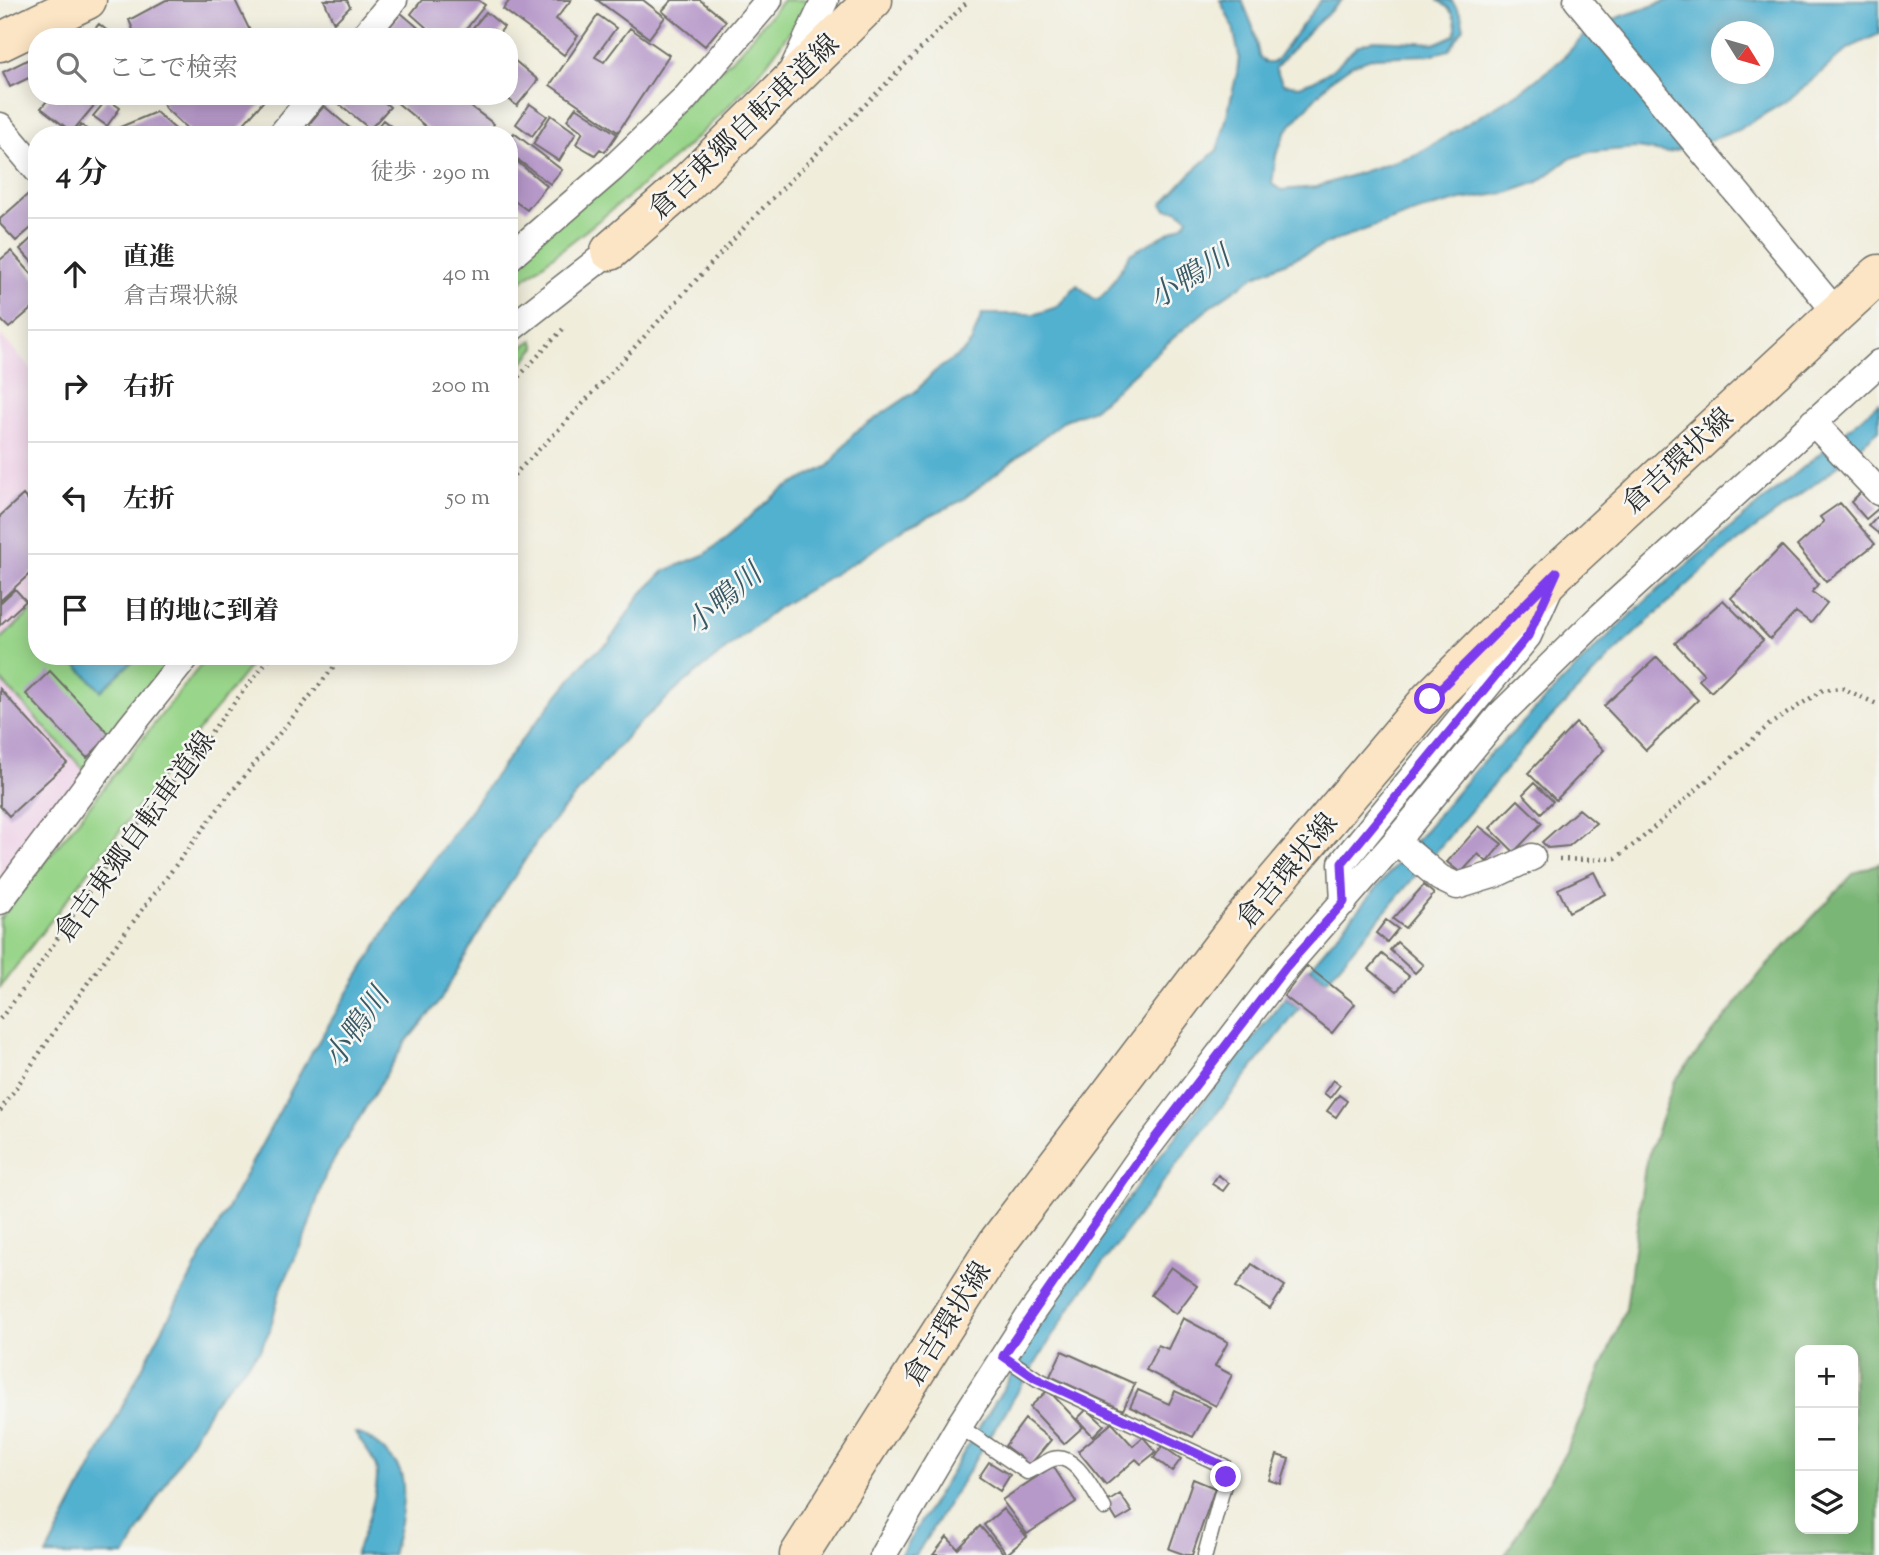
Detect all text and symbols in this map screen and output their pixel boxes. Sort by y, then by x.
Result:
north arrow [1711,21,1774,84]
street label: 倉吉東郷自転車道線 [641,26,850,230]
search box [28,28,518,105]
icon: search [52,48,90,86]
text: ここで検索 [108,51,238,88]
text: 4 分 [56,153,108,196]
text: 徒歩 · 290 m [370,157,490,190]
water label: 小鴨川 [1141,235,1242,321]
text: 直進 [123,240,175,277]
icon: ahead [56,255,94,293]
text: 40 m [443,258,490,291]
text: 倉吉環状線 [123,281,238,314]
icon: right [56,367,94,405]
text: 右折 [123,370,175,407]
text: 200 m [431,370,490,403]
street label: 倉吉環状線 [1614,400,1744,525]
icon: left [56,479,94,517]
text: 左折 [123,482,175,519]
text: 50 m [446,482,490,515]
water label: 小鴨川 [677,553,775,647]
icon: arrive [56,591,94,629]
text: 目的地に到着 [123,594,279,631]
route start [1414,683,1445,714]
street label: 倉吉東郷自転車道線 [46,724,227,951]
street label: 倉吉環状線 [1228,805,1349,938]
water label: 小鴨川 [315,978,403,1079]
street label: 倉吉環状線 [894,1255,1003,1395]
map controls [1795,1345,1858,1534]
button: + [1795,1345,1858,1408]
button: − [1795,1408,1858,1471]
route end [1210,1461,1241,1492]
button: layers [1795,1471,1858,1534]

